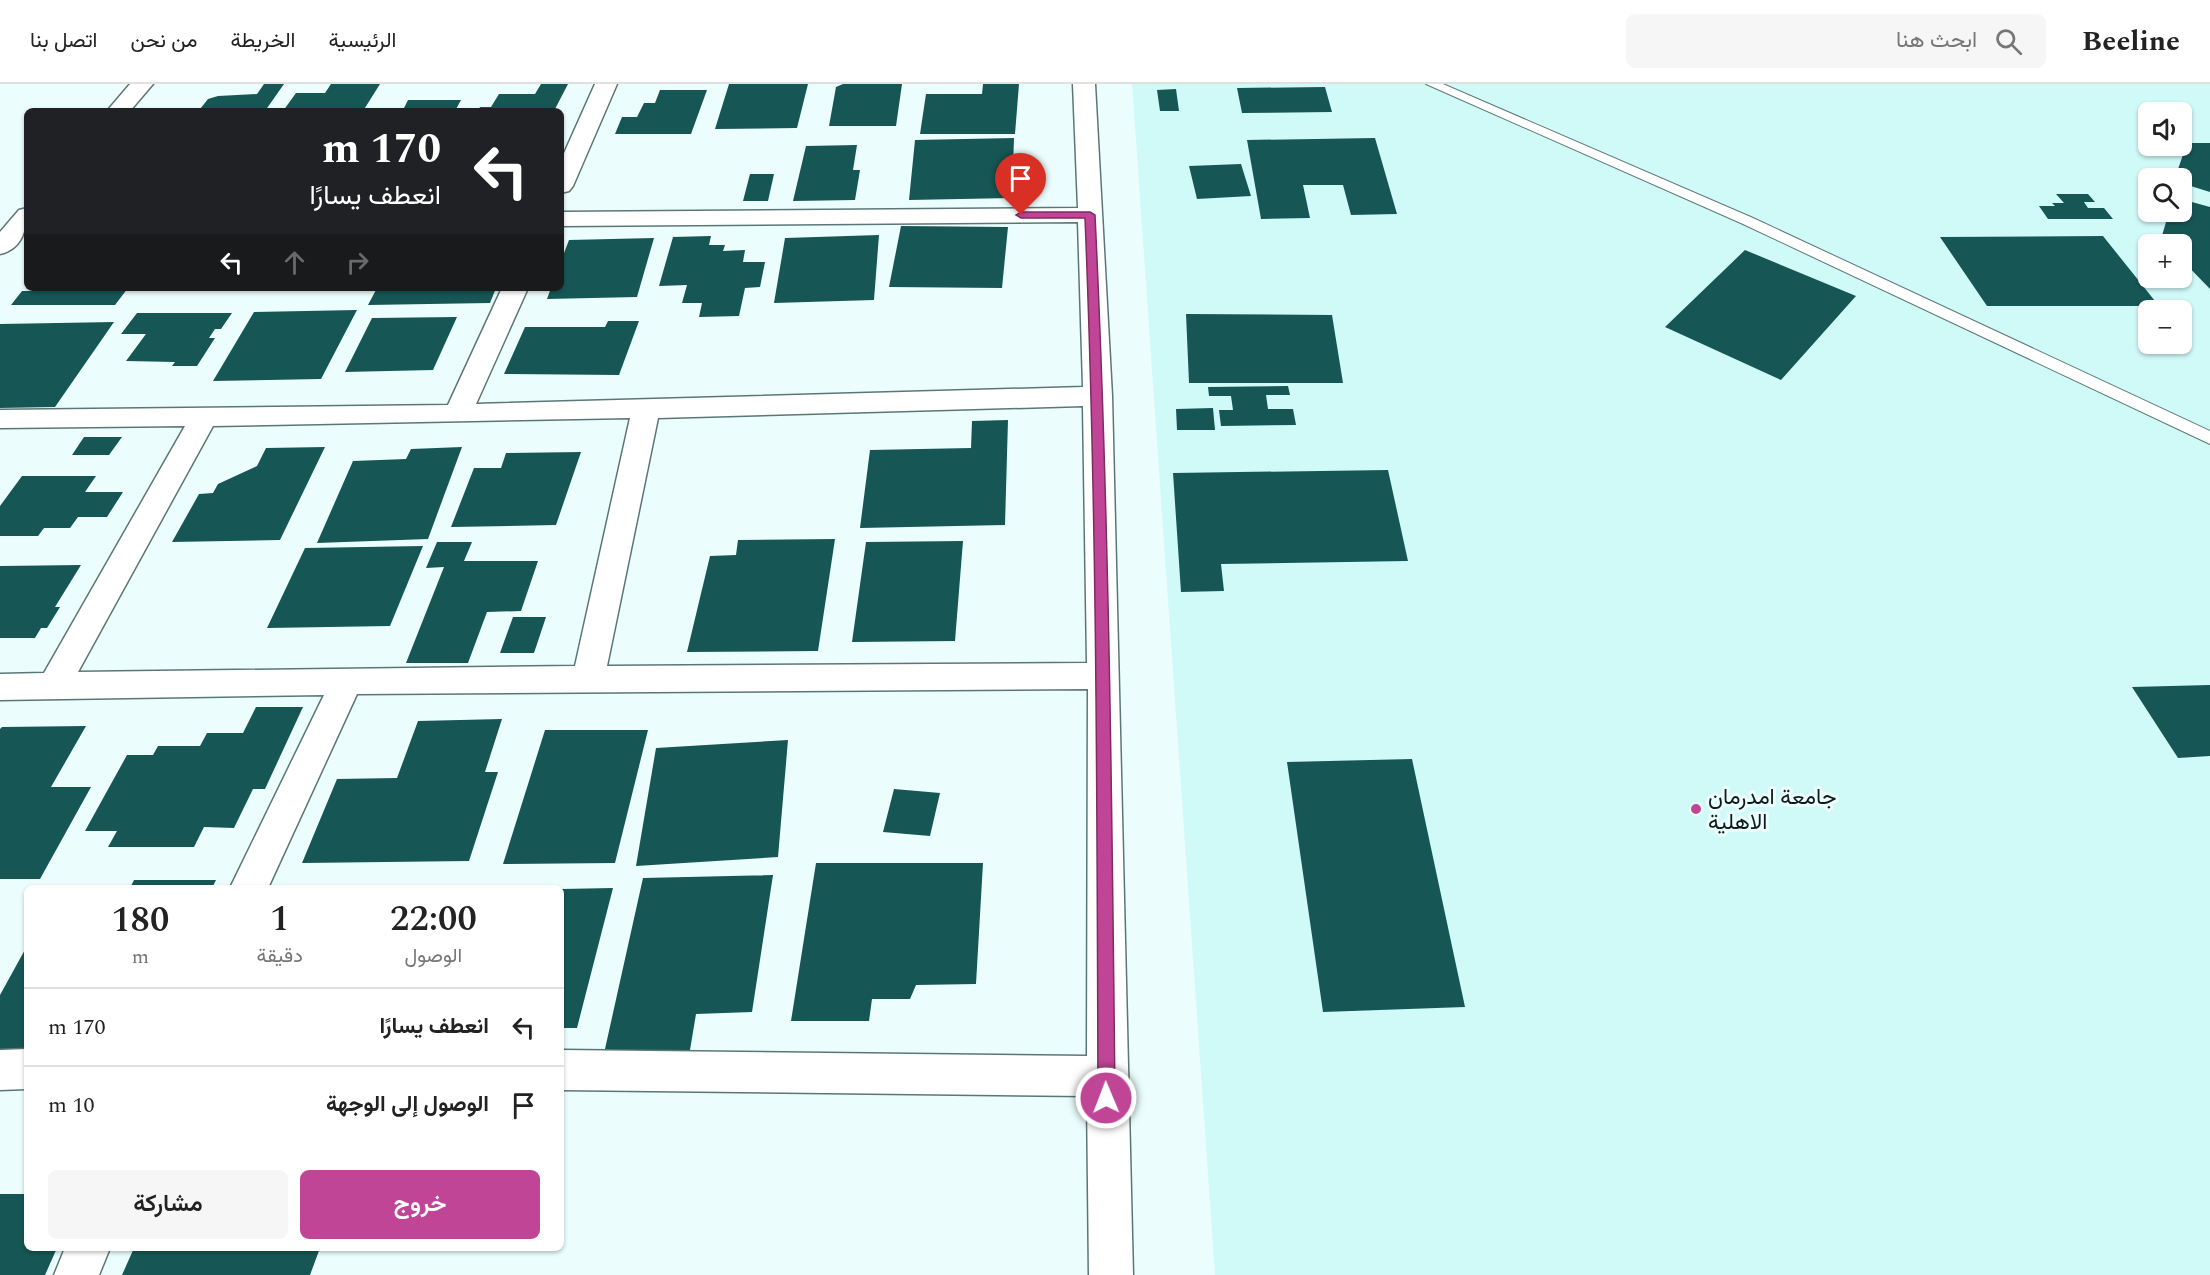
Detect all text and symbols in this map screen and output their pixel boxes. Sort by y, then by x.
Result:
search box [1626,14,2046,68]
text: Beeline [2082,20,2180,63]
text: ابحث هنا [1896,24,1977,57]
text: اتصل بنا [30,25,97,57]
text: من نحن [130,25,198,57]
text: الخريطة [231,25,295,57]
text: الرئيسية [328,25,396,57]
icon: search [1992,25,2025,58]
map controls [2138,102,2192,354]
button: sound [2138,102,2192,156]
text: 170 m [322,118,441,181]
icon: left [462,132,540,210]
pin [995,153,1046,215]
icon: arrive [1004,162,1037,195]
button: search [2138,168,2192,222]
text: انعطف يسارًا [310,175,441,217]
button: + [2138,234,2192,288]
icon: left [215,246,248,279]
icon: ahead [278,246,311,279]
icon: right [341,246,374,279]
button: − [2138,300,2192,354]
place label: جامعة امدرمان الاهلية [1708,781,1836,839]
marker: جامعة امدرمان الاهلية [1689,802,1703,816]
text: 1 [270,892,289,947]
text: 22:00 [390,892,477,947]
text: 180 [111,893,169,948]
text: دقيقة [257,941,303,971]
text: الوصول [405,941,462,971]
text: m [132,942,149,972]
text: انعطف يسارًا [379,1010,489,1043]
text: 170 m [48,1011,105,1044]
icon: left [507,1011,540,1044]
position arrow [1074,1066,1138,1130]
text: الوصول إلى الوجهة [326,1088,489,1121]
text: 10 m [48,1089,94,1122]
icon: arrive [507,1089,540,1122]
button: مشاركة [48,1170,288,1239]
button: خروج [300,1170,540,1239]

